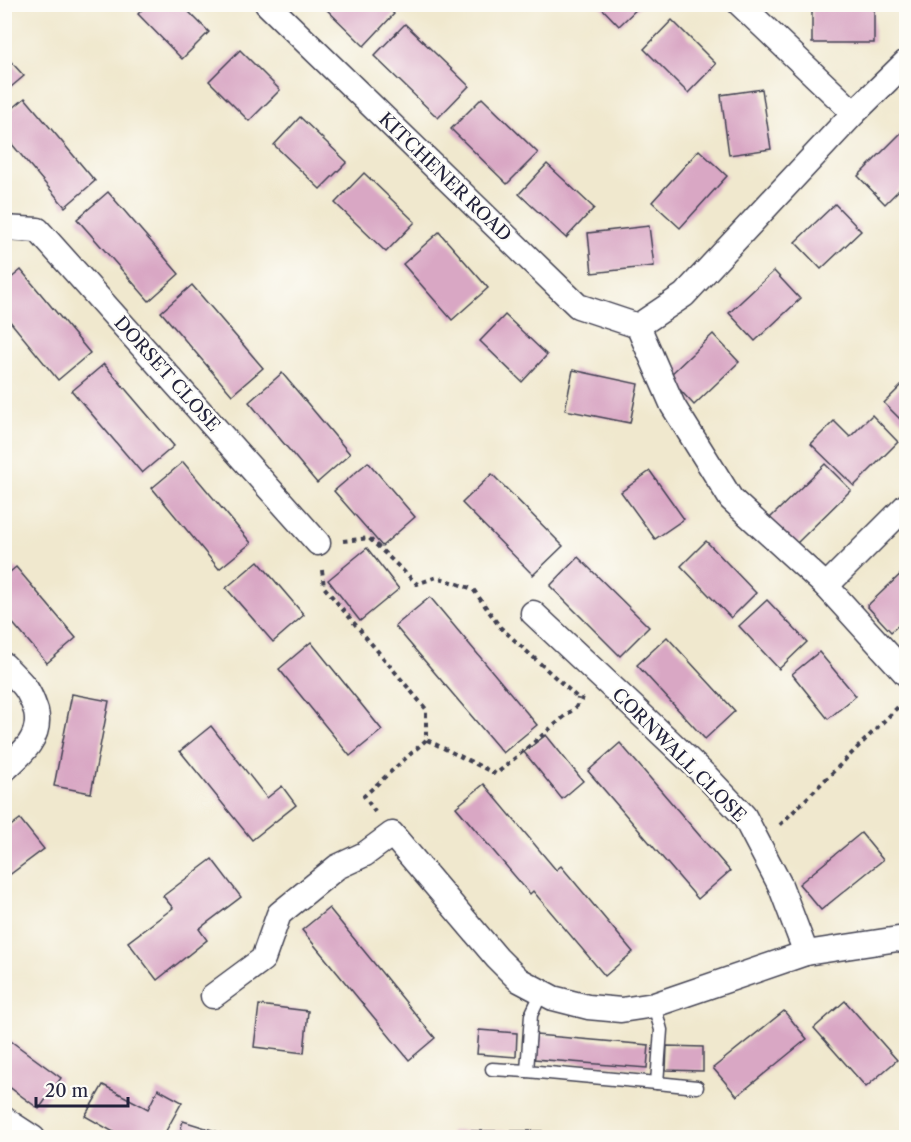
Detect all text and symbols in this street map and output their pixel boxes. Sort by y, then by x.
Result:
street label: KITCHENER ROAD [374,108,516,246]
street label: DORSET CLOSE [110,312,224,436]
street label: CORNWALL CLOSE [608,684,750,826]
scale bar [36,1070,128,1108]
text: 20 m [45,1080,89,1102]

